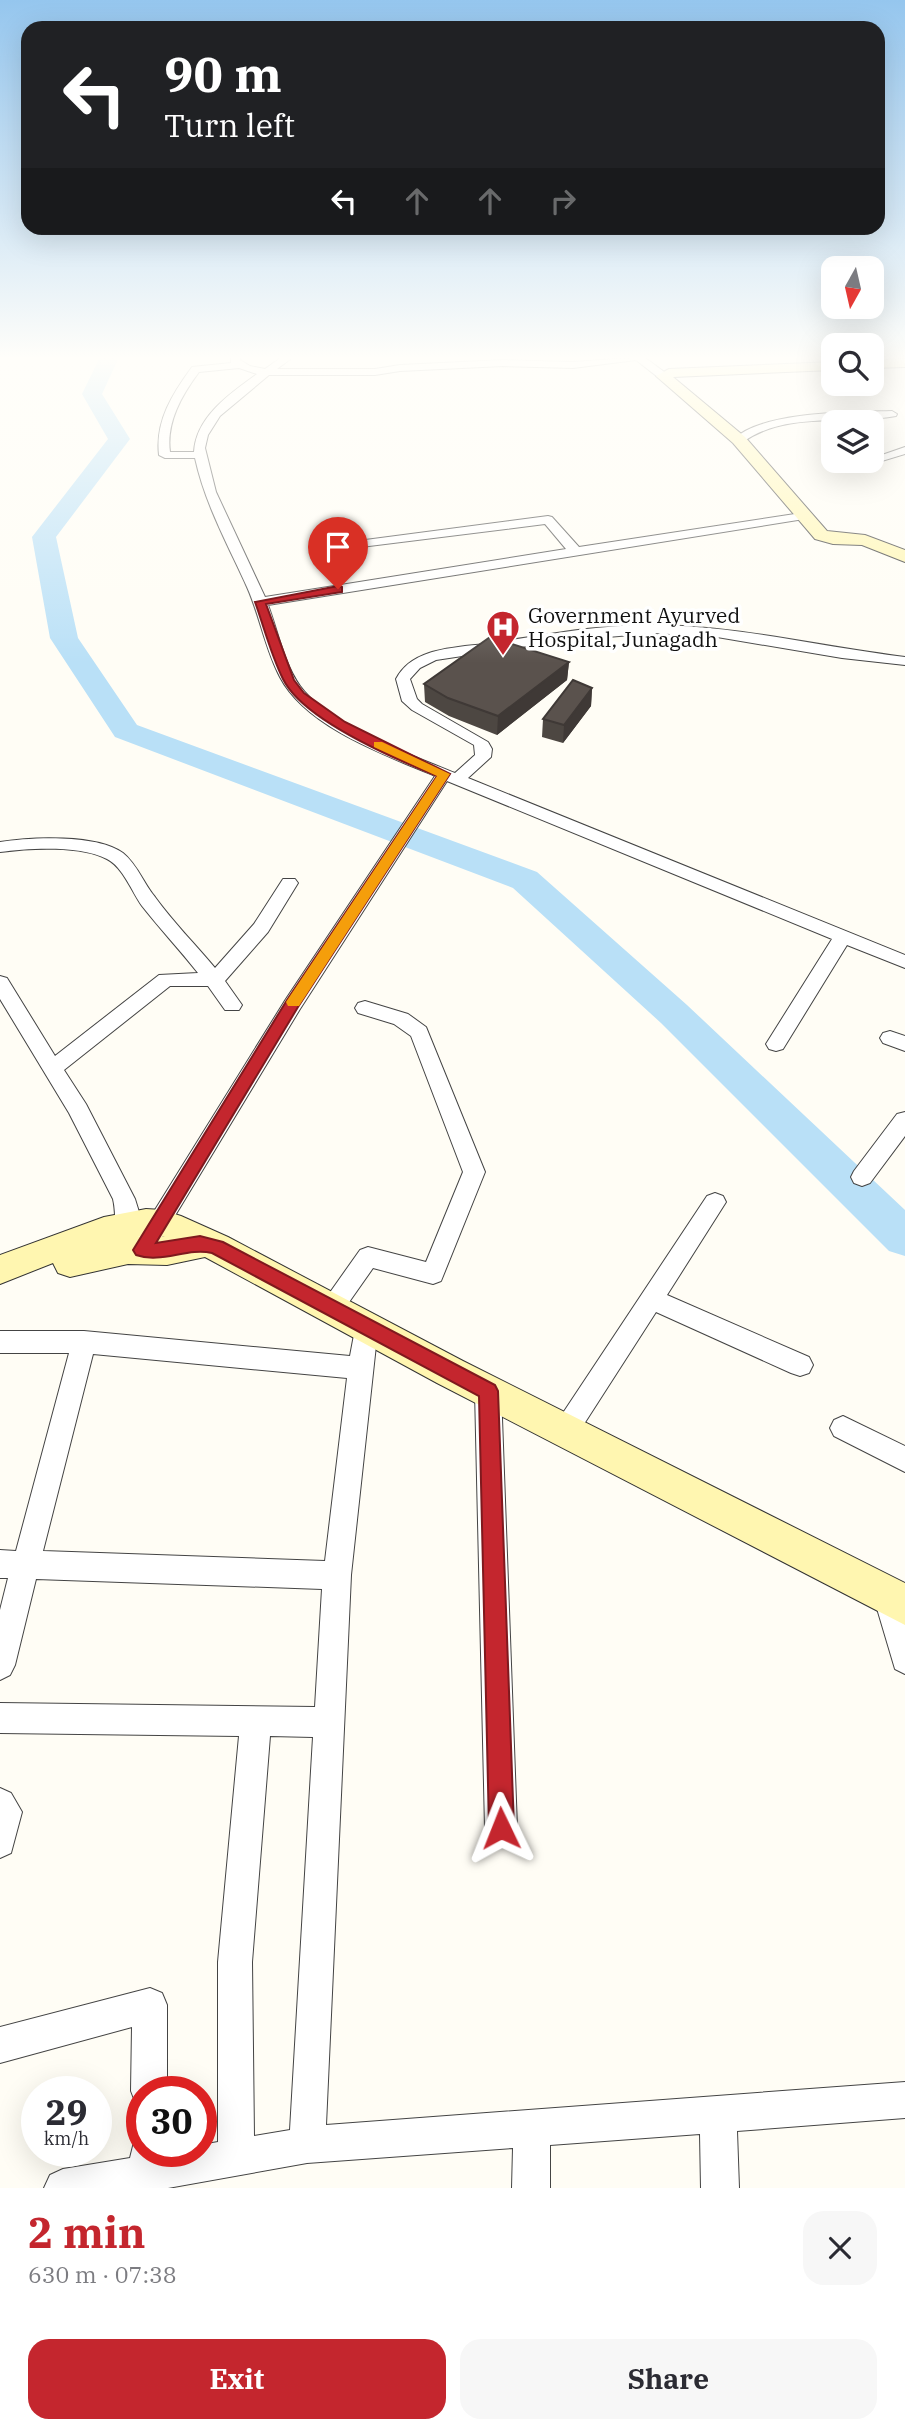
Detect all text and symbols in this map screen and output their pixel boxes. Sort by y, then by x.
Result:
text: 90 m [164,42,282,105]
icon: left [49,49,140,140]
text: Turn left [164,104,295,146]
icon: left [325,182,363,220]
icon: ahead [398,182,436,220]
icon: ahead [471,182,509,220]
icon: right [544,182,582,220]
north arrow [821,256,884,318]
map controls [821,256,884,473]
button: search [821,333,884,396]
button: layers [821,410,884,473]
pin [308,517,368,589]
icon: arrive [319,528,357,566]
place label: Government Ayurved Hospital, Junagadh [528,601,740,653]
hospital icon: Government Ayurved Hospital, Junagadh [484,608,522,657]
position arrow [464,1791,538,1865]
speed limit sign: 30 [126,2076,217,2167]
text: 29 [45,2089,88,2135]
text: km/h [44,2127,89,2150]
text: 2 min [28,2205,146,2260]
button: close [803,2211,877,2285]
text: 630 m · 07:38 [28,2259,177,2289]
button: Exit [28,2339,446,2419]
button: Share [460,2339,877,2419]

